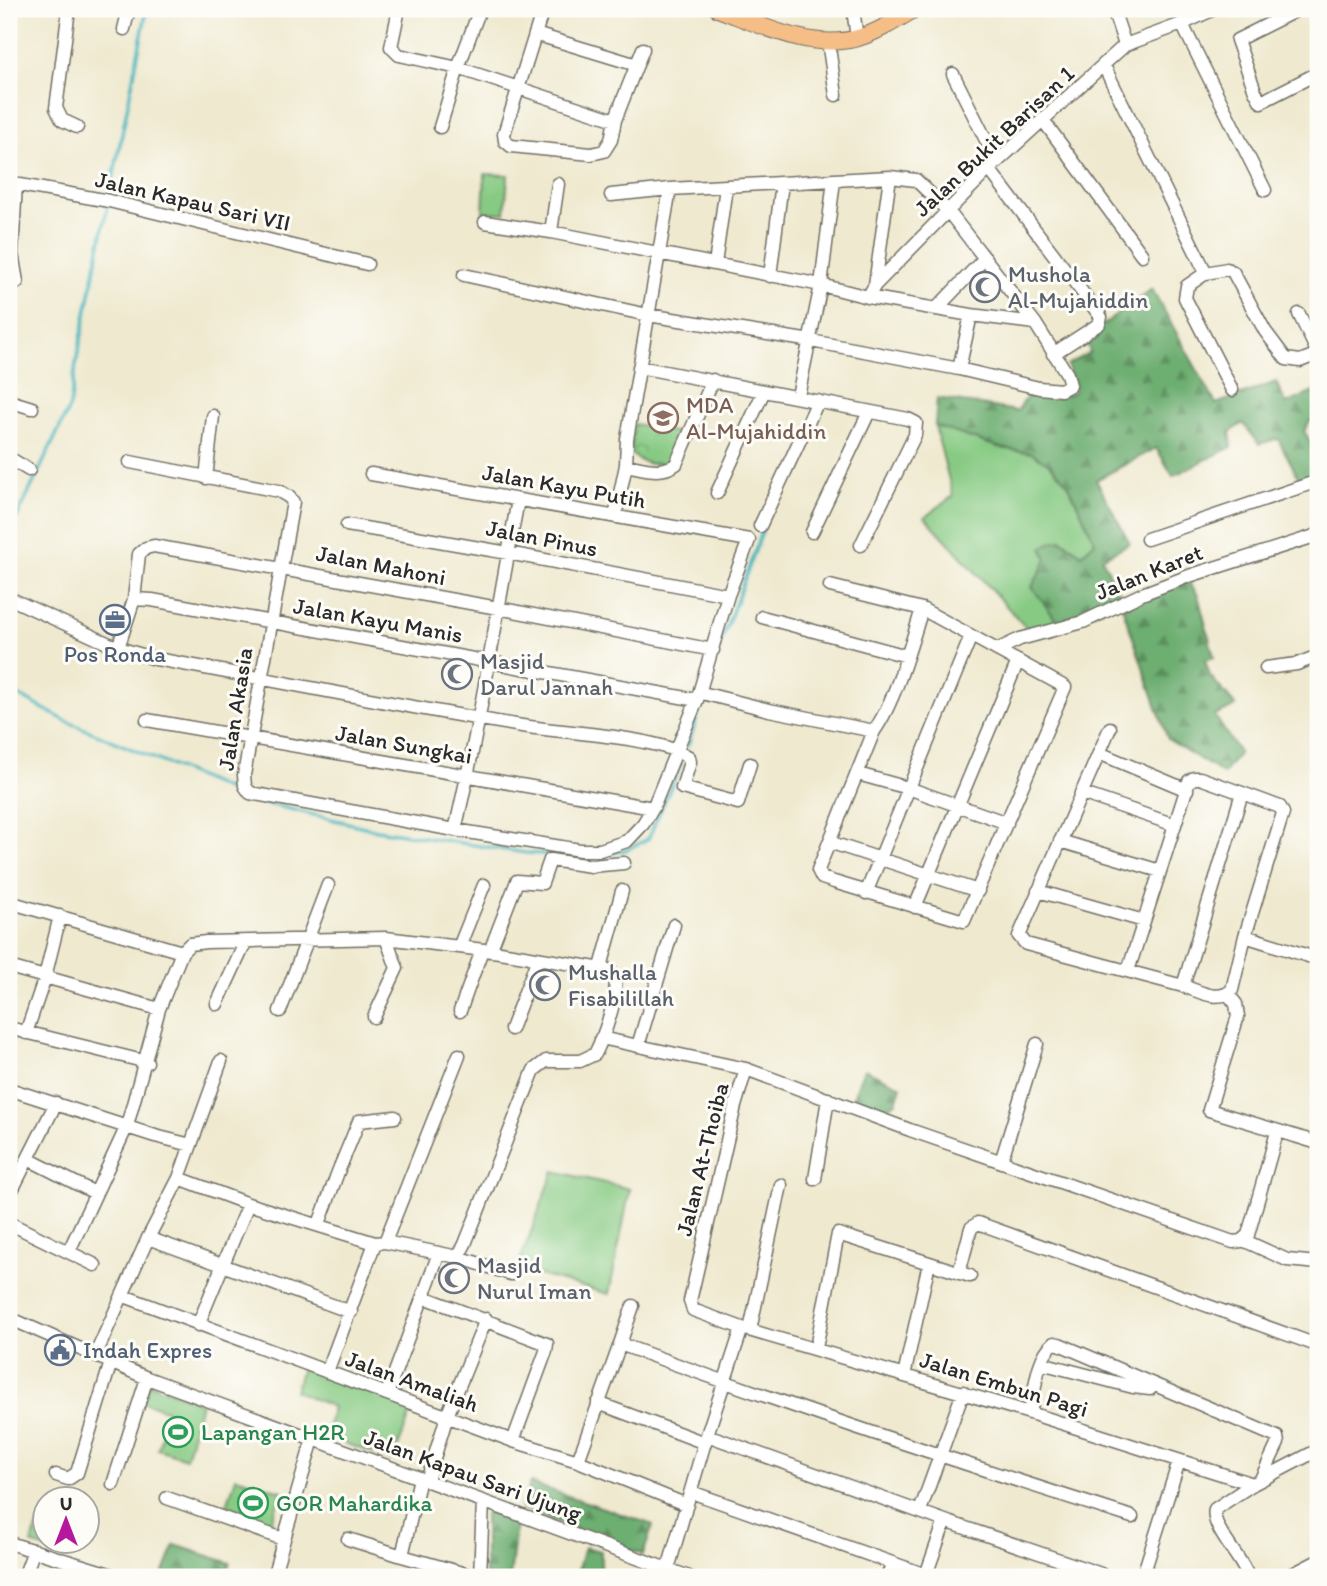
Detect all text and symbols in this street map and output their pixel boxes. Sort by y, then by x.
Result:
street label: Jalan Bukit Barisan 1 [908,59,1080,223]
street label: Jalan Kapau Sari VII [93,165,293,237]
place label: Mushola Al-Mujahiddin [1008,260,1148,314]
mosque icon: Mushola Al-Mujahiddin [968,270,1002,304]
place label: MDA Al-Mujahiddin [686,391,826,445]
school or university icon: MDA Al-Mujahiddin [646,401,680,435]
street label: Jalan Kayu Putih [480,458,648,514]
street label: Jalan Pinus [484,513,600,563]
street label: Jalan Karet [1091,538,1207,606]
street label: Jalan Mahoni [314,539,448,591]
street label: Jalan Kayu Manis [291,591,465,649]
office icon: Pos Ronda [98,603,132,637]
place label: Pos Ronda [64,640,166,668]
street label: Jalan Akasia [211,646,259,772]
place label: Masjid Darul Jannah [480,647,613,701]
mosque icon: Masjid Darul Jannah [440,657,474,691]
street label: Jalan Sungkai [334,718,474,770]
place label: Mushalla Fisabilillah [568,958,674,1012]
mosque icon: Mushalla Fisabilillah [528,968,562,1002]
street label: Jalan At-Thoiba [669,1079,735,1239]
place label: Masjid Nurul Iman [477,1251,592,1305]
mosque icon: Masjid Nurul Iman [437,1261,471,1295]
public building icon: Indah Expres [43,1333,77,1367]
place label: Indah Expres [83,1336,212,1364]
street label: Jalan Amaliah [342,1344,483,1418]
street label: Jalan Embun Pagi [917,1345,1091,1423]
sports icon: Lapangan H2R [161,1415,195,1449]
place label: Lapangan H2R [201,1418,345,1446]
street label: Jalan Kapau Sari Ujung [360,1423,586,1527]
north arrow [32,1484,102,1554]
sports icon: GOR Mahardika [236,1486,270,1520]
place label: GOR Mahardika [276,1489,433,1517]
text: U [60,1492,72,1515]

